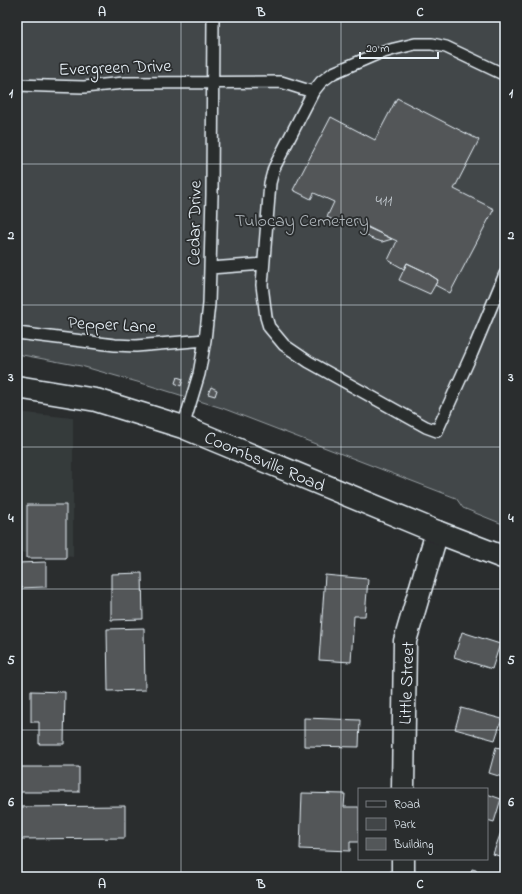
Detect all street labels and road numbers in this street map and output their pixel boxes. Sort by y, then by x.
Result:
street label: Evergreen Drive [58,54,173,85]
street label: Cedar Drive [182,179,210,266]
street label: Pepper Lane [67,311,158,341]
street label: Coombsville Road [200,426,329,500]
street label: Little Street [394,641,422,725]

